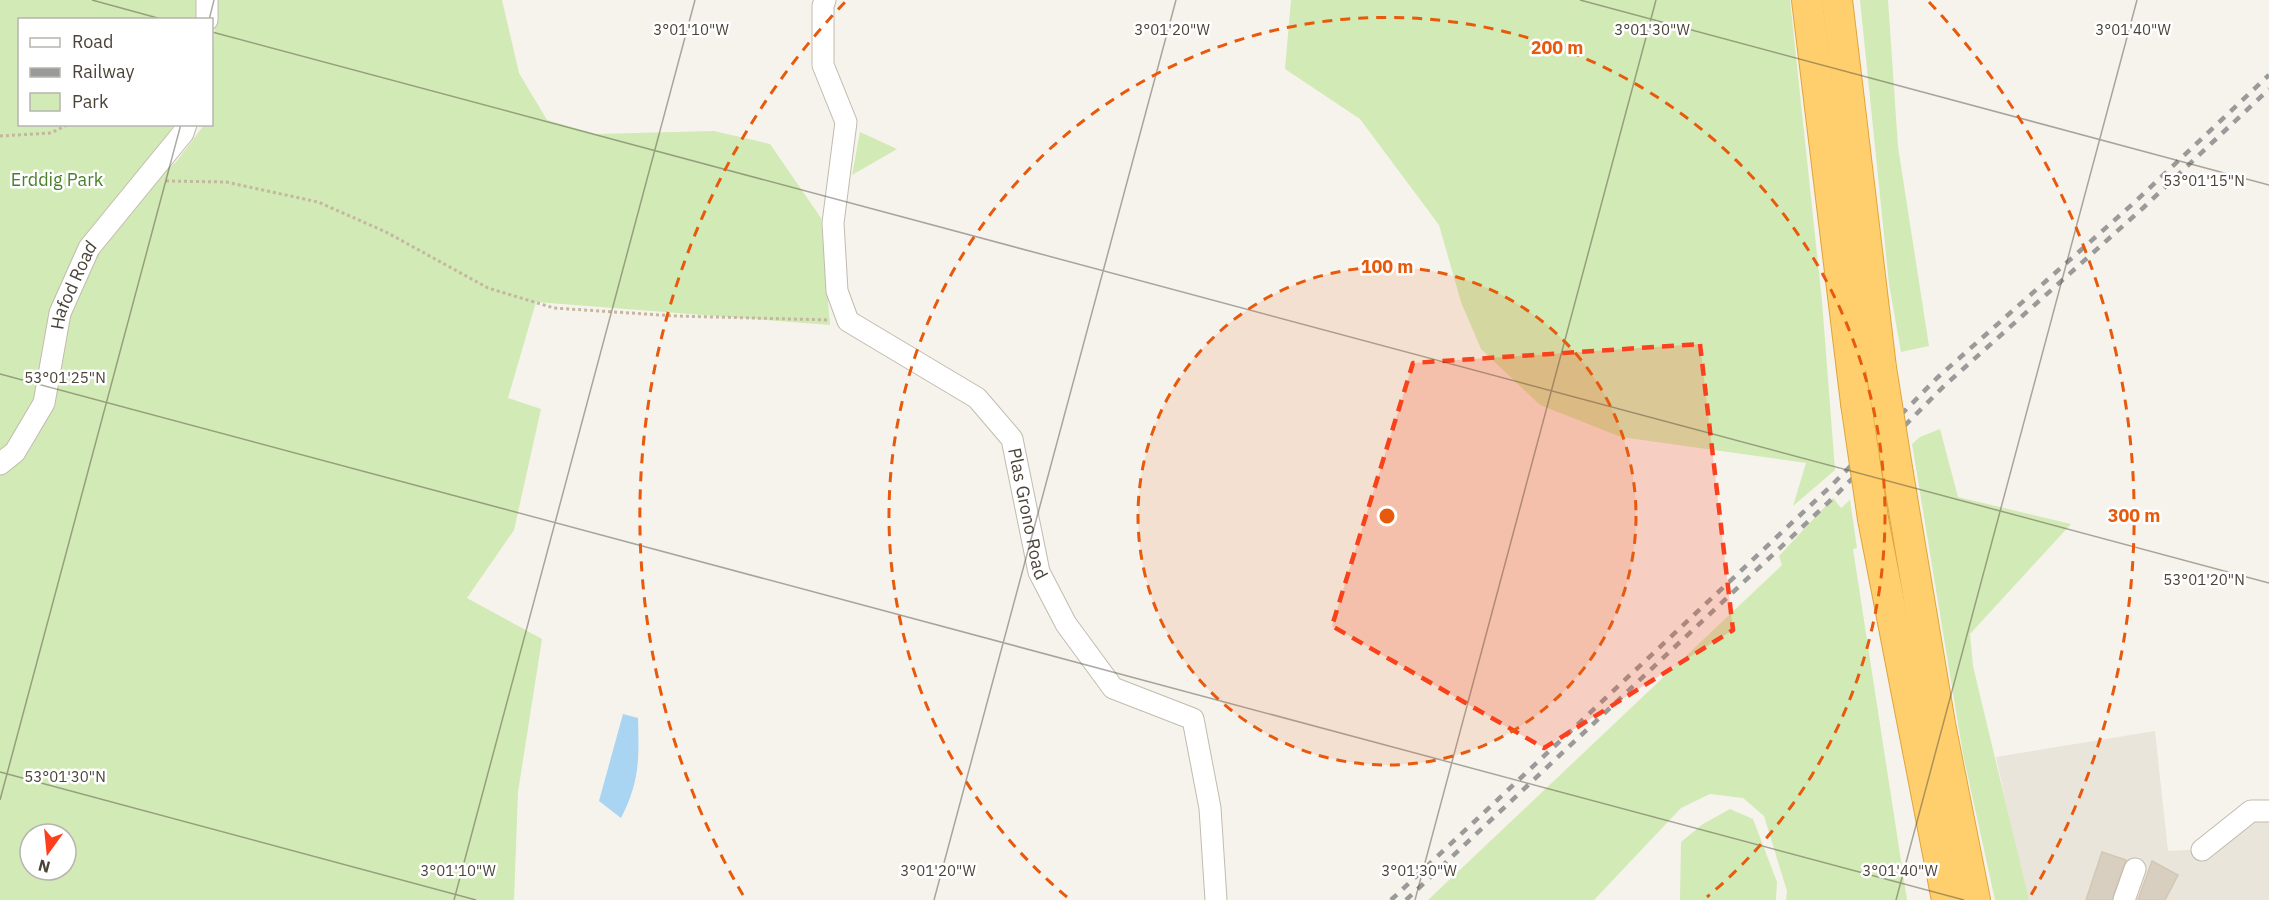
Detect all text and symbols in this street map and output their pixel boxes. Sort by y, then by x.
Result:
legend [18,18,213,126]
text: 3°01'10"W [653,20,729,39]
text: 3°01'20"W [1134,20,1210,39]
text: 3°01'30"W [1614,20,1690,39]
text: 3°01'40"W [2095,20,2171,39]
text: Road [72,30,113,53]
text: 200 m [1531,36,1583,59]
text: Railway [72,60,134,83]
text: Park [72,90,109,113]
park label: Erddig Park [11,168,104,191]
text: 53°01'15"N [2163,171,2245,190]
street label: Hafod Road [45,235,102,331]
text: 100 m [1361,255,1413,278]
text: 53°01'25"N [24,368,106,387]
street label: Plas Grono Road [1003,446,1053,584]
text: 300 m [2108,504,2160,527]
centre of rings [1377,506,1397,526]
text: 53°01'20"N [2163,570,2245,589]
text: 53°01'30"N [24,767,106,786]
north arrow [18,822,78,882]
text: N [36,855,52,878]
text: 3°01'10"W [420,861,496,880]
text: 3°01'20"W [900,861,976,880]
text: 3°01'30"W [1381,861,1457,880]
text: 3°01'40"W [1862,861,1938,880]

